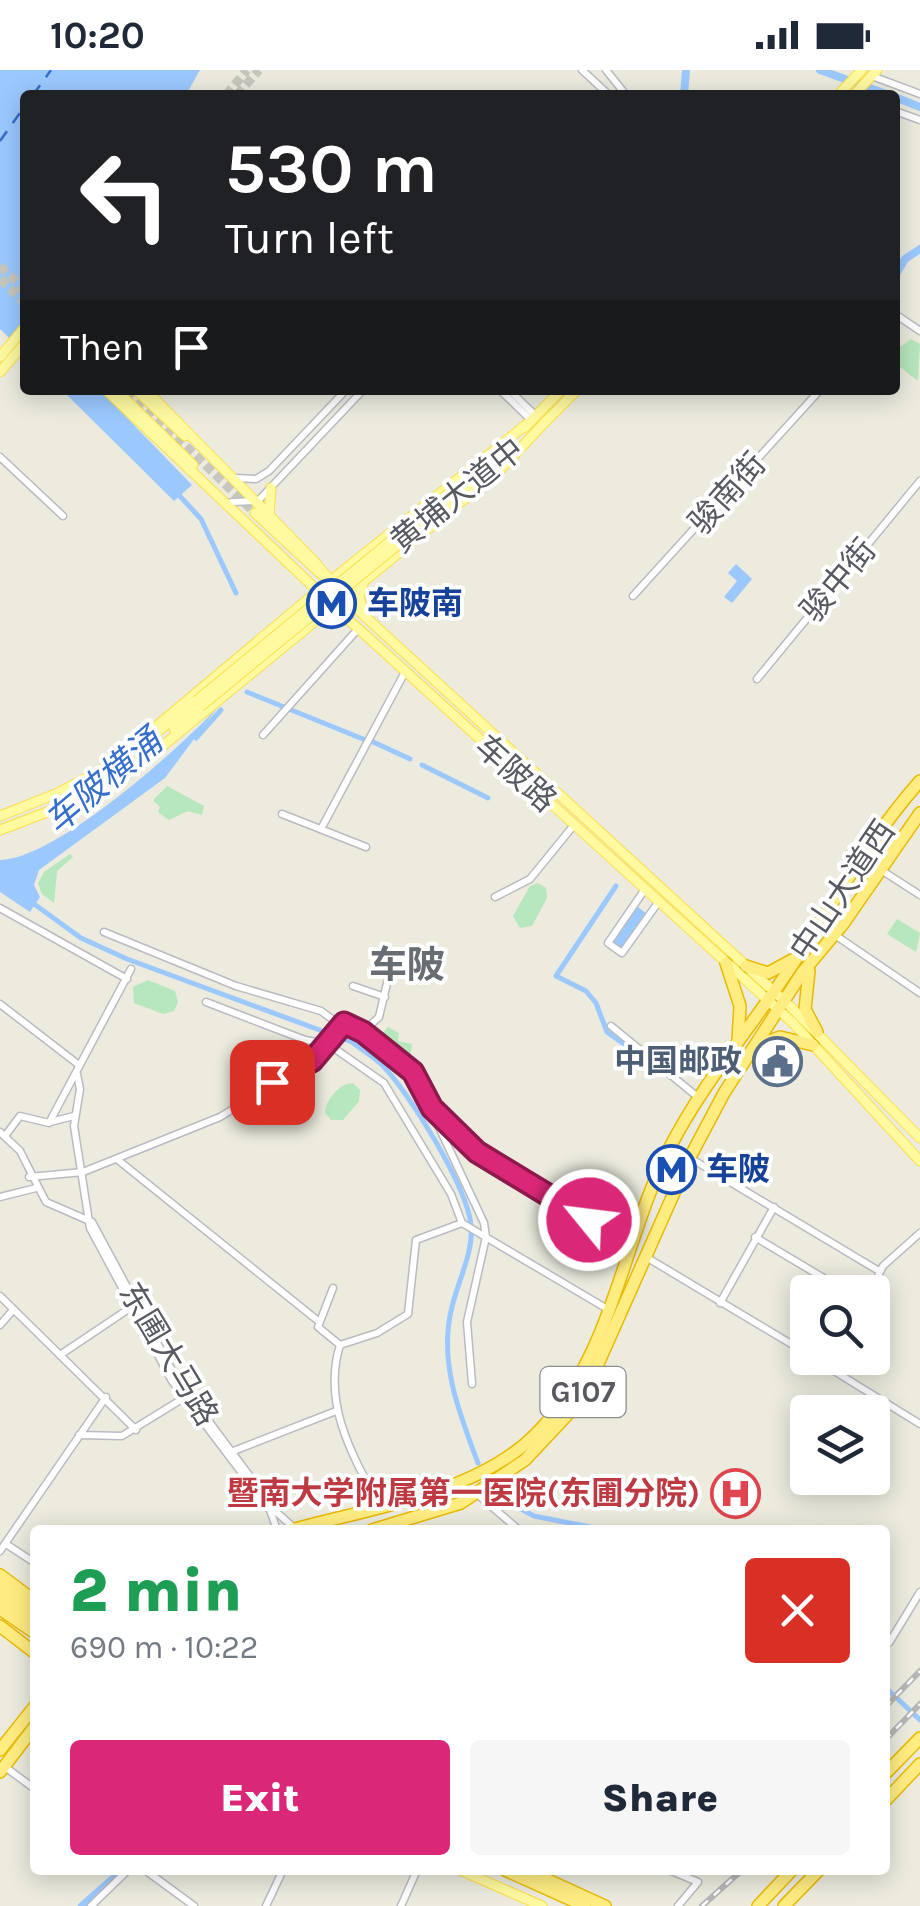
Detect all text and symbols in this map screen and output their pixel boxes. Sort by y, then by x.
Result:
text: 10:20 [50,13,145,58]
text: 530 m [225,128,438,210]
icon: left [60,130,190,260]
text: Turn left [225,212,394,264]
icon: arrive [164,320,219,375]
text: Then [60,325,144,370]
street label: 黄埔大道中 [383,431,531,560]
street label: 骏南街 [681,445,773,541]
street label: 骏中街 [793,532,883,629]
metro station icon: 车陂南 [306,577,358,629]
place label: 车陂南 [367,585,463,622]
water label: 车陂横涌 [37,718,173,842]
street label: 车陂路 [468,727,564,819]
street label: 中山大道西 [782,814,902,967]
district label: 车陂 [369,943,445,988]
public building icon: 中国邮政 [751,1035,803,1087]
pin [230,1040,315,1125]
place label: 中国邮政 [614,1043,742,1080]
icon: arrive [245,1055,300,1110]
metro station icon: 车陂 [645,1143,697,1195]
place label: 车陂 [706,1151,770,1188]
position arrow [537,1168,641,1272]
map controls [790,1275,890,1495]
button: search [790,1275,890,1375]
street label: 东圃大马路 [112,1276,226,1432]
road number: G107 [540,1367,626,1417]
button: layers [790,1395,890,1495]
hospital icon: 暨南大学附属第一医院(东圃分院) [709,1467,761,1519]
place label: 暨南大学附属第一医院(东圃分院) [226,1475,700,1512]
text: 2 min [70,1556,242,1626]
button: close [745,1558,850,1663]
text: 690 m · 10:22 [70,1629,258,1666]
button: Exit [70,1740,450,1855]
button: Share [470,1740,850,1855]

